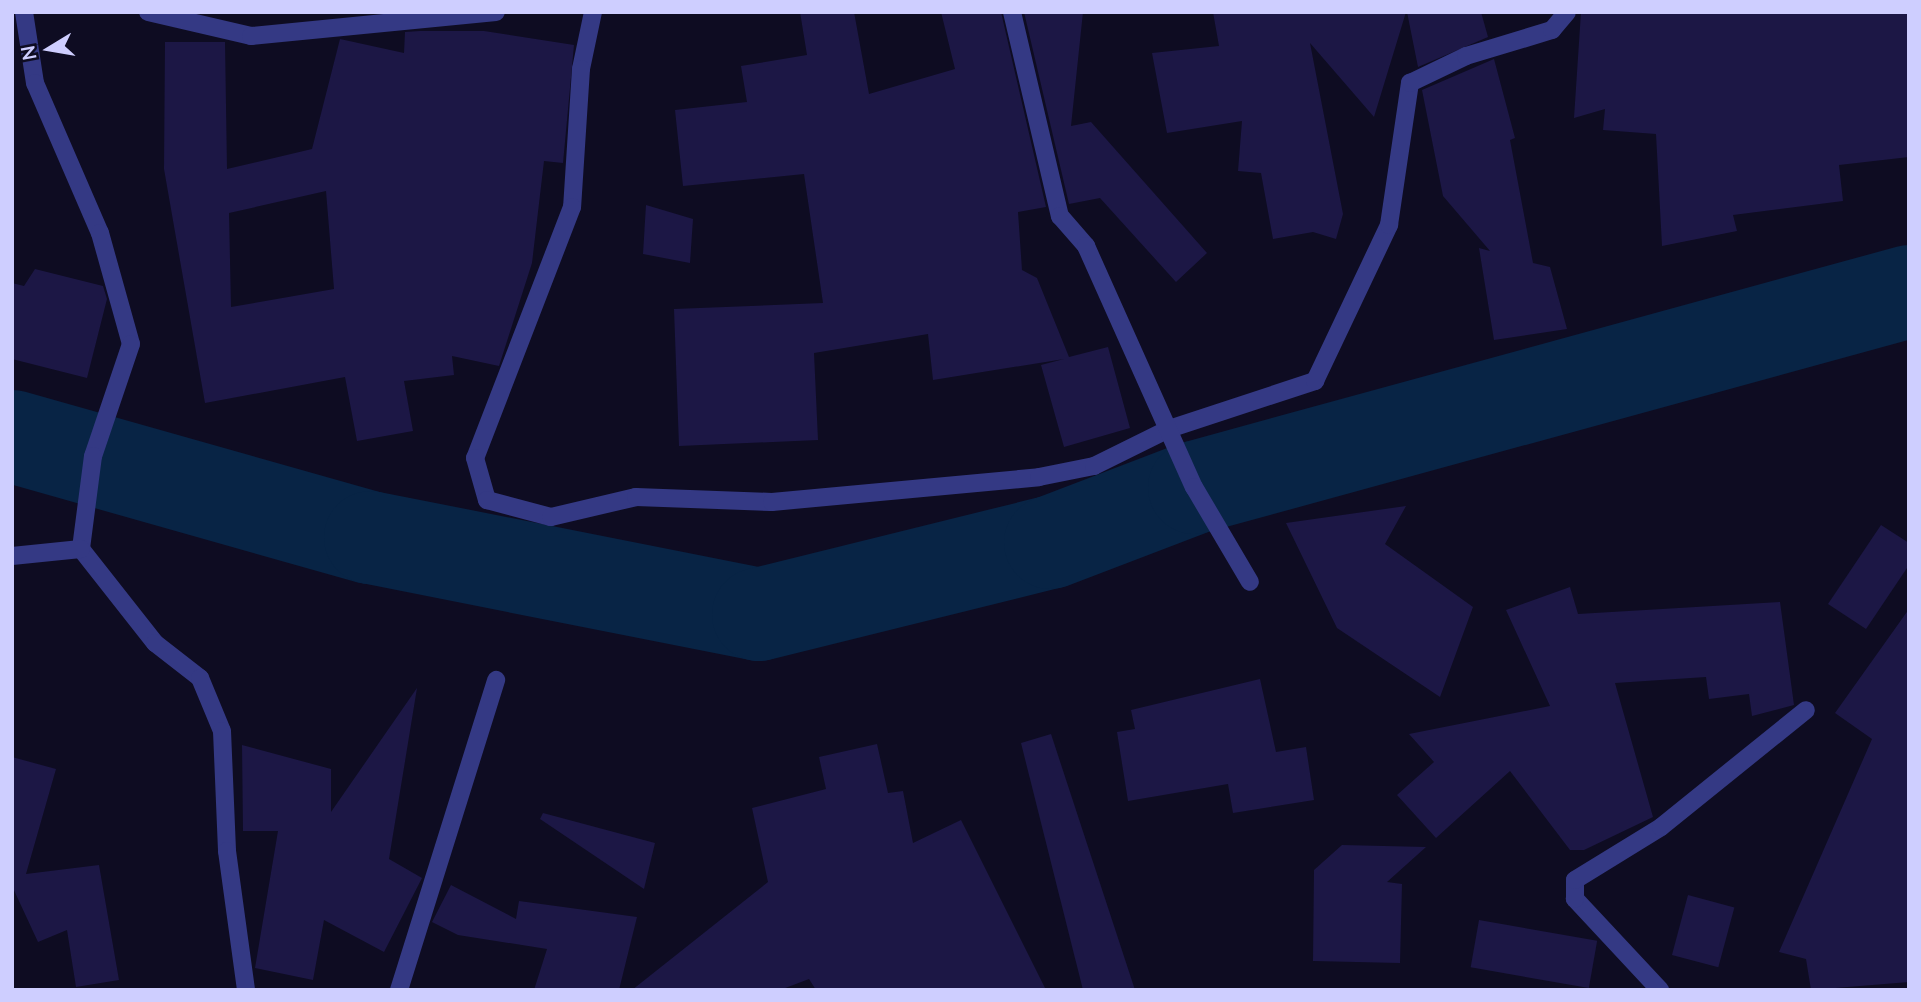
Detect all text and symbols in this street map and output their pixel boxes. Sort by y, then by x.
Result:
north arrow [14,14,84,84]
text: N [15,44,41,62]

